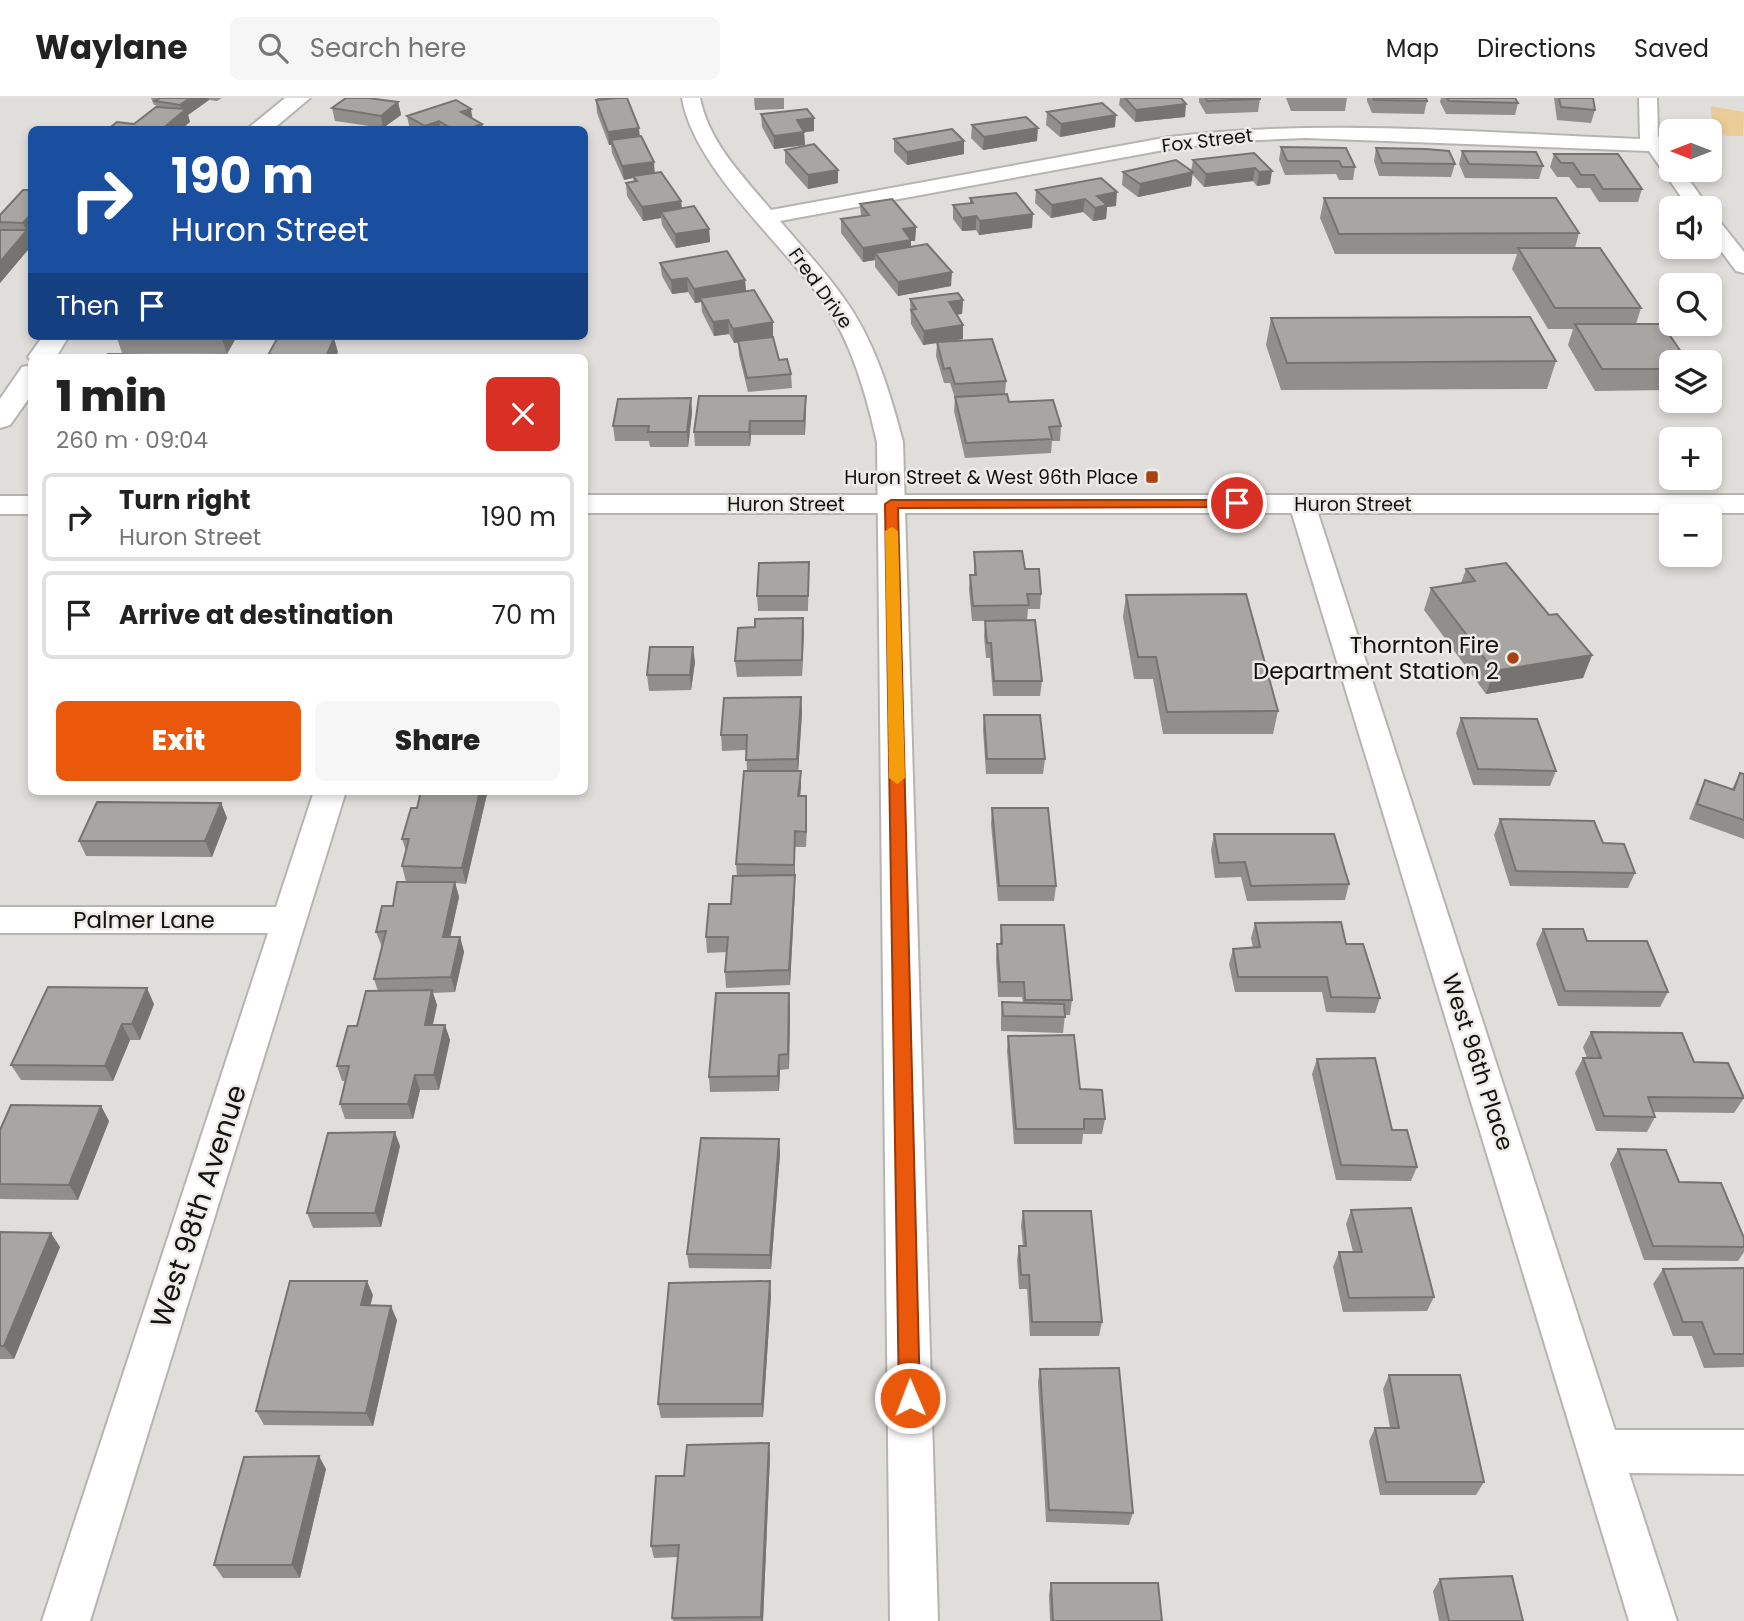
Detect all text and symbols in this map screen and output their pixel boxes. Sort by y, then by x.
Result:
search box [230,17,720,80]
text: Waylane [35,24,188,71]
icon: search [254,29,292,67]
text: Search here [310,30,466,66]
text: Map [1386,32,1439,65]
text: Directions [1477,32,1596,65]
text: Saved [1634,32,1709,65]
north arrow [1659,119,1722,182]
map controls [1659,119,1722,567]
street label: Fox Street [1160,122,1254,159]
text: 190 m [171,142,314,210]
icon: right [56,154,147,245]
button: sound [1659,196,1722,259]
text: Huron Street [171,207,369,252]
street label: Fred Drive [782,242,859,334]
button: search [1659,273,1722,336]
icon: arrive [133,287,171,325]
text: Then [56,288,119,324]
button: layers [1659,350,1722,413]
text: 1 min [56,367,167,426]
button: close [486,377,560,451]
text: 260 m · 09:04 [56,424,208,456]
button: + [1659,427,1722,490]
place label: Huron Street & West 96th Place [844,464,1138,491]
marker: Huron Street & West 96th Place [1144,469,1160,485]
pin [1207,473,1267,533]
text: Turn right [119,482,251,518]
icon: arrive [1218,484,1256,522]
street label: Huron Street [727,491,845,518]
street label: Huron Street [1294,491,1412,518]
icon: right [60,498,98,536]
text: 190 m [481,499,556,535]
button: − [1659,504,1722,567]
text: Huron Street [119,521,261,553]
icon: arrive [60,596,98,634]
text: Arrive at destination [119,597,394,633]
text: 70 m [492,597,556,633]
place label: Thornton Fire Department Station 2 [1253,629,1499,687]
marker: Thornton Fire Department Station 2 [1505,650,1521,666]
button: Exit [56,701,301,781]
button: Share [315,701,560,781]
street label: Palmer Lane [73,904,215,936]
street label: West 96th Place [1434,969,1522,1155]
street label: West 98th Avenue [141,1080,256,1332]
position arrow [873,1361,947,1435]

